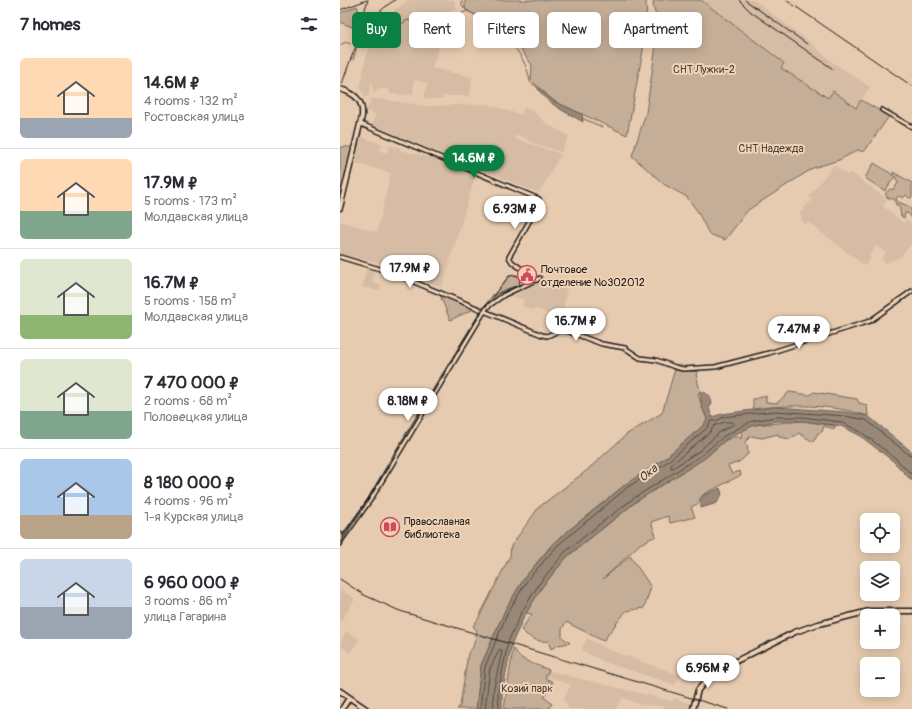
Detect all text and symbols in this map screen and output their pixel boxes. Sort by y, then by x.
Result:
chip: Buy [352,12,401,48]
chip: Rent [409,12,465,48]
chip: Filters [473,12,539,48]
chip: New [547,12,601,48]
chip: Apartment [609,12,702,48]
icon: filters [298,13,320,35]
text: 7 homes [20,14,80,35]
park label: СНТ Лужки-2 [673,63,735,76]
text: 14.6M ₽ [144,72,200,93]
icon: home [52,74,100,122]
text: 4 rooms · 132 m² [144,93,238,109]
text: Ростовская улица [144,109,244,125]
park label: СНТ Надежда [738,142,804,155]
pin: 14.6M ₽ [437,145,511,179]
text: 14.6M ₽ [452,150,496,166]
text: 17.9M ₽ [144,172,198,193]
icon: home [52,175,100,223]
text: 5 rooms · 173 m² [144,193,237,209]
pin: 6.93M ₽ [478,196,552,230]
text: 6.93M ₽ [493,201,537,217]
text: Молдавская улица [144,209,248,225]
pin: 17.9M ₽ [373,255,447,289]
text: 17.9M ₽ [389,260,431,276]
place label: Почтовое отделение №302012 [541,263,645,289]
public building icon: Почтовое отделение №302012 [516,264,538,286]
text: 16.7M ₽ [144,272,199,293]
icon: home [52,275,100,323]
text: 5 rooms · 158 m² [144,293,236,309]
pin: 16.7M ₽ [539,308,613,342]
text: Молдавская улица [144,309,248,325]
text: 16.7M ₽ [555,313,597,329]
pin: 7.47M ₽ [762,316,836,350]
text: 7.47M ₽ [777,321,821,337]
text: 7 470 000 ₽ [144,372,240,393]
icon: home [52,375,100,423]
pin: 8.18M ₽ [371,388,445,422]
text: 2 rooms · 68 m² [144,393,232,409]
text: 8.18M ₽ [387,393,429,409]
text: Половецкая улица [144,409,248,425]
water label: Ока [636,461,662,485]
text: 8 180 000 ₽ [144,472,236,493]
icon: home [52,475,100,523]
text: 4 rooms · 96 m² [144,493,232,509]
text: 1-я Курская улица [144,509,243,525]
map controls [860,513,900,697]
button: locate [860,513,900,553]
place label: Православная библиотека [404,515,470,541]
library icon: Православная библиотека [379,516,401,538]
button: layers [860,561,900,601]
text: 6 960 000 ₽ [144,572,240,593]
icon: home [52,575,100,623]
text: 3 rooms · 86 m² [144,593,232,609]
text: улица Гагарина [144,609,226,625]
button: + [860,609,900,649]
pin: 6.96M ₽ [671,655,745,689]
button: − [860,657,900,697]
text: 6.96M ₽ [686,660,730,676]
park label: Козий парк [501,682,553,695]

